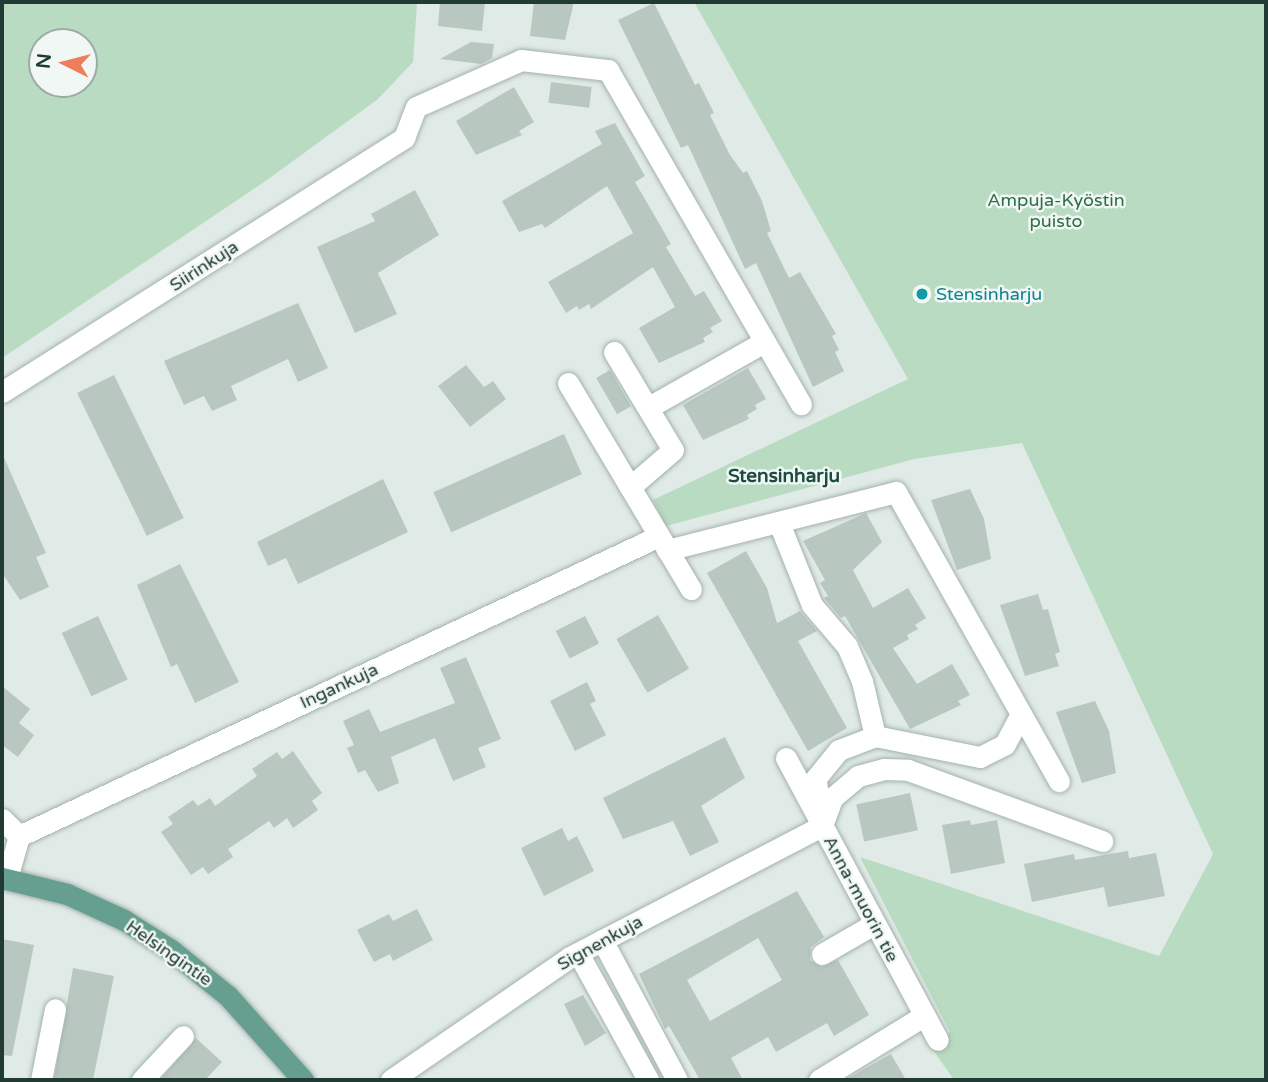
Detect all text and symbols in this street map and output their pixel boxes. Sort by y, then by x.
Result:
north arrow [28,28,98,98]
text: N [32,52,56,70]
park label: Ampuja-Kyöstin puisto [987,190,1125,232]
street label: Siirinkuja [166,236,242,296]
place label: Stensinharju [936,283,1042,305]
marker: Stensinharju [914,286,930,302]
district label: Stensinharju [728,466,840,488]
street label: Ingankuja [296,659,382,713]
street label: Anna-muorin tie [819,832,903,966]
street label: Signenkuja [554,911,646,975]
street label: Helsingintie [122,915,216,991]

